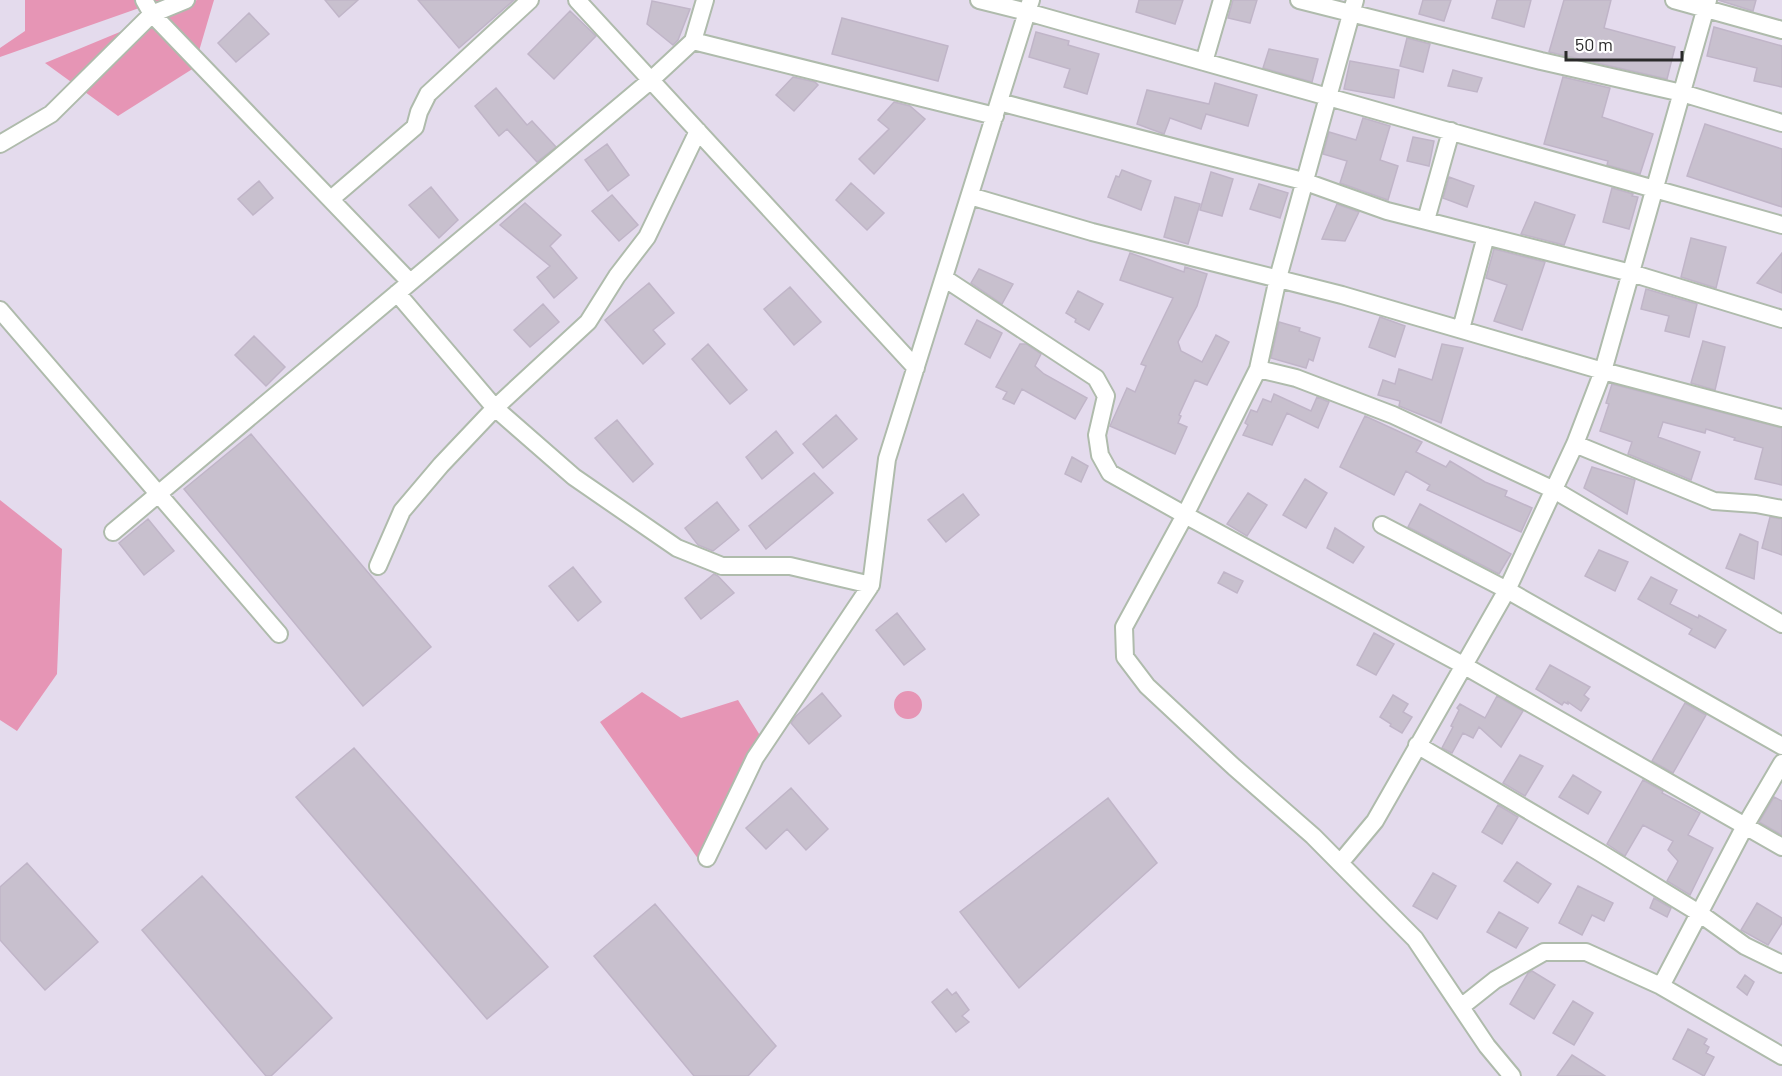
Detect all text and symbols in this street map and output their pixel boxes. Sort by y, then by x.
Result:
scale bar [1566,24,1682,62]
text: 50 m [1575,33,1613,55]

